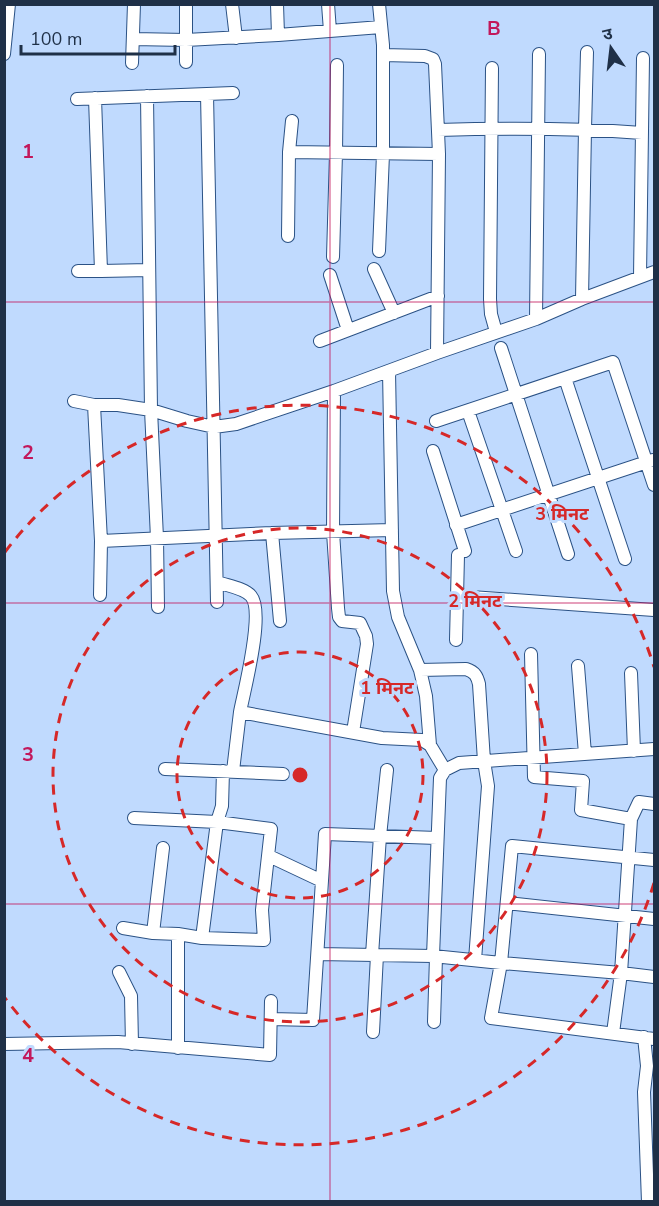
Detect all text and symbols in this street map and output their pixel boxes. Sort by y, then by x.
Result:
text: B [487,15,501,42]
scale bar [21,18,176,56]
north arrow [581,18,641,78]
text: उ [600,22,615,46]
text: 100 m [30,27,82,51]
text: 1 [22,138,34,165]
text: 2 [22,439,34,466]
text: 3 मिनट [535,502,589,526]
text: 2 मिनट [448,589,502,613]
text: 1 मिनट [360,676,414,700]
text: 3 [22,741,34,768]
centre of rings [290,765,310,785]
text: 4 [22,1042,34,1069]

